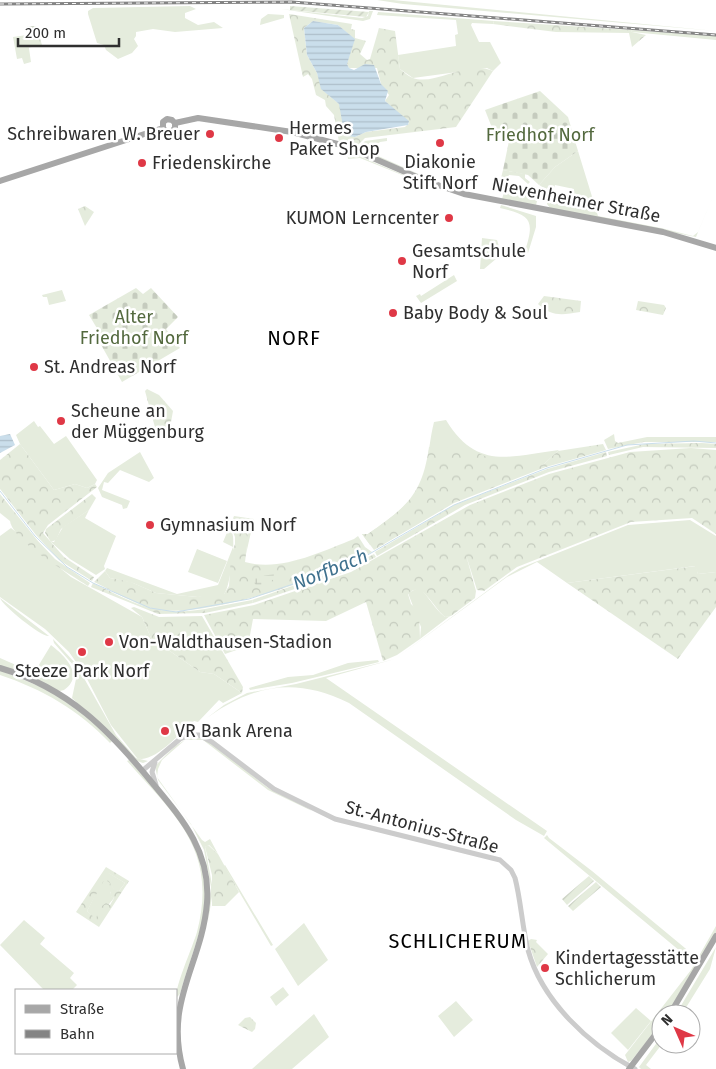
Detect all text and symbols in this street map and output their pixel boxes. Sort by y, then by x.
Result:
scale bar [18,15,119,47]
text: 200 m [25,24,66,42]
place label: Hermes Paket Shop [289,117,380,160]
place label: Schreibwaren W. Breuer [7,123,200,145]
park label: Friedhof Norf [486,124,596,146]
marker: Schreibwaren W. Breuer [204,128,216,140]
marker: Hermes Paket Shop [273,132,285,144]
marker: Diakonie Stift Norf [434,137,446,149]
place label: Diakonie Stift Norf [403,151,479,194]
place label: Friedenskirche [152,152,271,174]
marker: Friedenskirche [136,157,148,169]
street label: Nievenheimer Straße [490,173,662,227]
place label: KUMON Lerncenter [286,207,439,229]
marker: KUMON Lerncenter [443,212,455,224]
place label: Gesamtschule Norf [412,240,526,283]
marker: Gesamtschule Norf [396,255,408,267]
place label: Baby Body & Soul [403,302,548,324]
park label: Alter Friedhof Norf [80,306,190,349]
marker: Baby Body & Soul [387,307,399,319]
district label: NORF [267,326,321,350]
place label: St. Andreas Norf [44,356,178,378]
marker: St. Andreas Norf [28,361,40,373]
place label: Scheune an der Müggenburg [71,400,204,443]
marker: Scheune an der Müggenburg [55,415,67,427]
place label: Gymnasium Norf [160,514,298,536]
marker: Gymnasium Norf [144,519,156,531]
water label: Norfbach [289,544,371,595]
place label: Von-Waldthausen-Stadion [119,631,332,653]
marker: Von-Waldthausen-Stadion [103,636,115,648]
marker: Steeze Park Norf [76,646,88,658]
place label: Steeze Park Norf [15,660,151,682]
place label: VR Bank Arena [175,720,293,742]
marker: VR Bank Arena [159,725,171,737]
street label: St.-Antonius-Straße [343,796,501,858]
district label: SCHLICHERUM [389,929,527,953]
place label: Kindertagesstätte Schlicherum [555,947,699,990]
marker: Kindertagesstätte Schlicherum [539,962,551,974]
legend [15,989,178,1054]
text: Straße [60,1000,104,1018]
north arrow [651,1004,701,1054]
text: N [658,1011,676,1029]
text: Bahn [60,1025,95,1043]

